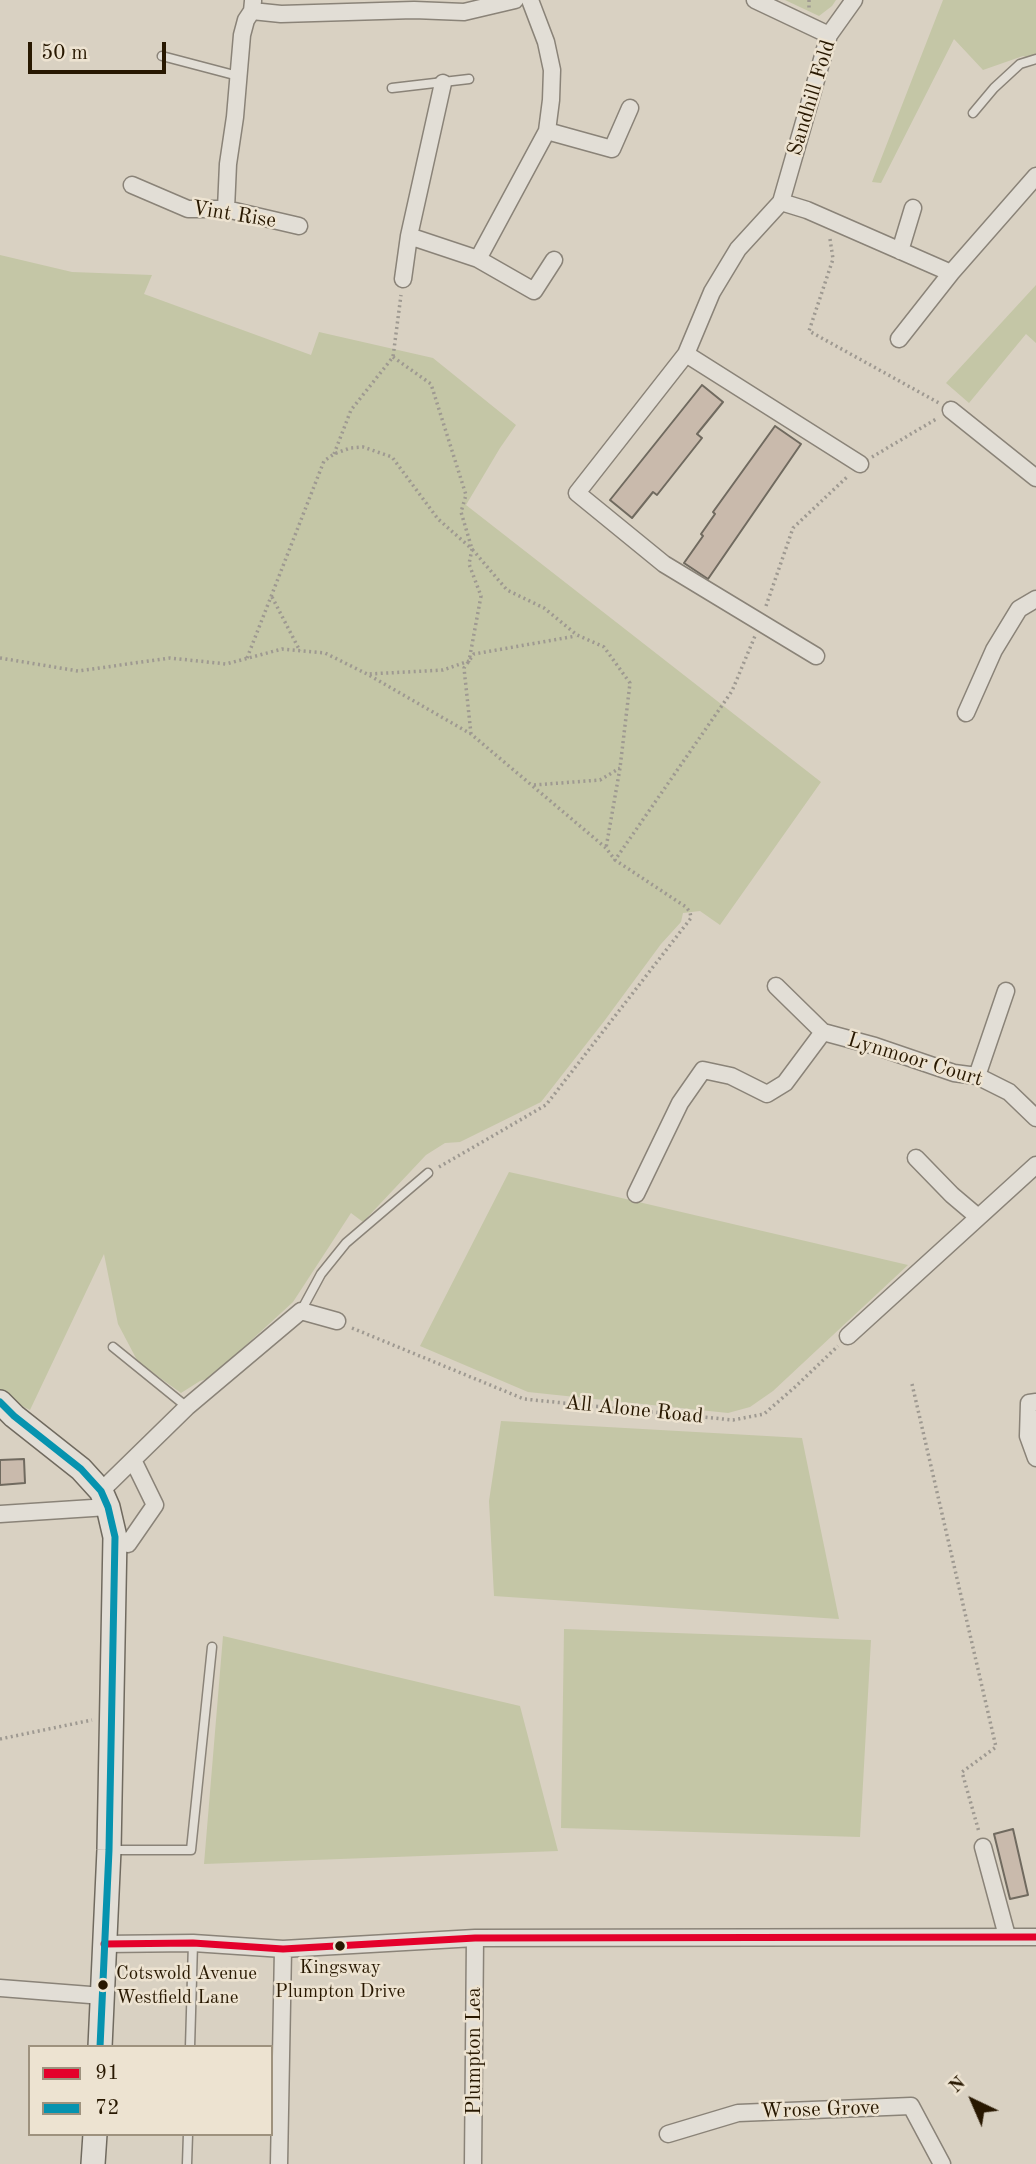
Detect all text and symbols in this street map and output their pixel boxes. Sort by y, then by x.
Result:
scale bar [32,28,170,72]
street label: Sandhill Fold [782,37,842,159]
text: 50 m [41,43,88,64]
street label: Vint Rise [190,196,278,234]
street label: Lynmoor Court [844,1027,986,1093]
street label: All Alone Road [564,1390,704,1430]
marker: Kingsway Plumpton Drive [333,1939,347,1953]
place label: Kingsway Plumpton Drive [275,1957,405,2001]
place label: Cotswold Avenue Westfield Lane [116,1963,257,2007]
marker: Cotswold Avenue Westfield Lane [96,1978,110,1992]
street label: Plumpton Lea [461,1987,487,2115]
legend [28,2045,273,2136]
text: 91 [95,2063,119,2084]
north arrow [938,2066,1008,2136]
text: N [946,2074,970,2097]
street label: Wrose Grove [760,2095,880,2125]
text: 72 [95,2098,119,2119]

